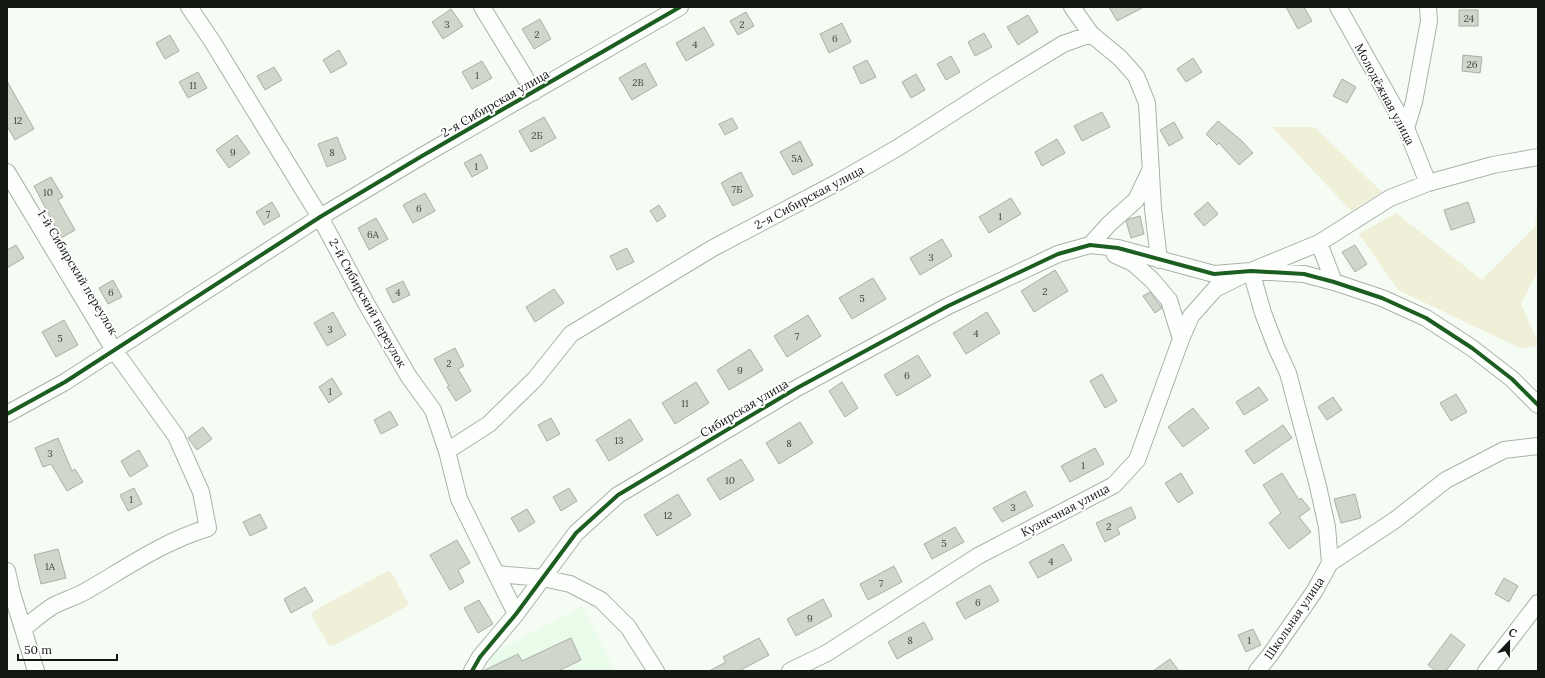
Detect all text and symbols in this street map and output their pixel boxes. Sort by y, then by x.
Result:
house number: 24 [1464,12,1475,25]
house number: 3 [444,18,450,31]
house number: 2 [739,18,745,31]
house number: 2 [534,28,540,41]
house number: 6 [832,32,838,45]
house number: 4 [692,38,698,51]
street label: Молодёжная улица [1352,41,1418,147]
house number: 26 [1466,58,1478,71]
street label: 2-я Сибирская улица [438,66,552,140]
house number: 1 [475,69,479,82]
house number: 2В [632,76,644,89]
house number: 11 [189,79,197,92]
house number: 12 [13,114,23,127]
house number: 2Б [531,129,543,142]
house number: 9 [230,146,236,159]
house number: 8 [329,146,335,159]
house number: 5А [791,152,804,165]
house number: 1 [474,160,478,173]
street label: 2-я Сибирская улица [752,162,866,232]
house number: 7Б [732,183,742,196]
house number: 10 [43,186,53,199]
house number: 6 [416,202,422,215]
street label: 1-й Сибирский переулок [35,207,122,338]
house number: 7 [266,208,271,221]
house number: 1 [998,210,1002,223]
house number: 6А [367,228,380,241]
street label: 2-й Сибирский переулок [326,236,410,371]
house number: 3 [928,251,934,264]
house number: 2 [1042,285,1048,298]
house number: 6 [108,286,114,299]
house number: 4 [395,286,401,299]
house number: 5 [859,292,865,305]
house number: 3 [327,323,333,336]
house number: 4 [973,327,979,340]
house number: 7 [795,330,800,343]
house number: 5 [57,332,63,345]
house number: 2 [446,357,452,370]
house number: 9 [737,364,743,377]
house number: 6 [904,369,910,382]
street label: Сибирская улица [697,376,791,440]
house number: 1 [328,385,332,398]
house number: 11 [681,397,689,410]
house number: 13 [614,434,624,447]
house number: 8 [786,437,792,450]
house number: 3 [47,447,53,460]
house number: 1 [1081,459,1085,472]
house number: 10 [725,474,735,487]
street label: Кузнечная улица [1018,480,1112,540]
house number: 1 [129,493,133,506]
house number: 3 [1010,501,1016,514]
house number: 12 [663,509,673,522]
house number: 2 [1106,520,1112,533]
house number: 5 [941,537,947,550]
house number: 4 [1048,555,1054,568]
house number: 1А [45,560,56,573]
street label: Школьная улица [1261,574,1327,662]
house number: 7 [879,577,884,590]
house number: 6 [975,596,981,609]
house number: 9 [807,612,813,625]
north arrow [1489,622,1529,662]
text: С [1507,625,1519,641]
house number: 8 [907,634,913,647]
house number: 1 [1247,634,1251,647]
scale bar [18,636,117,662]
text: 50 m [24,642,52,657]

